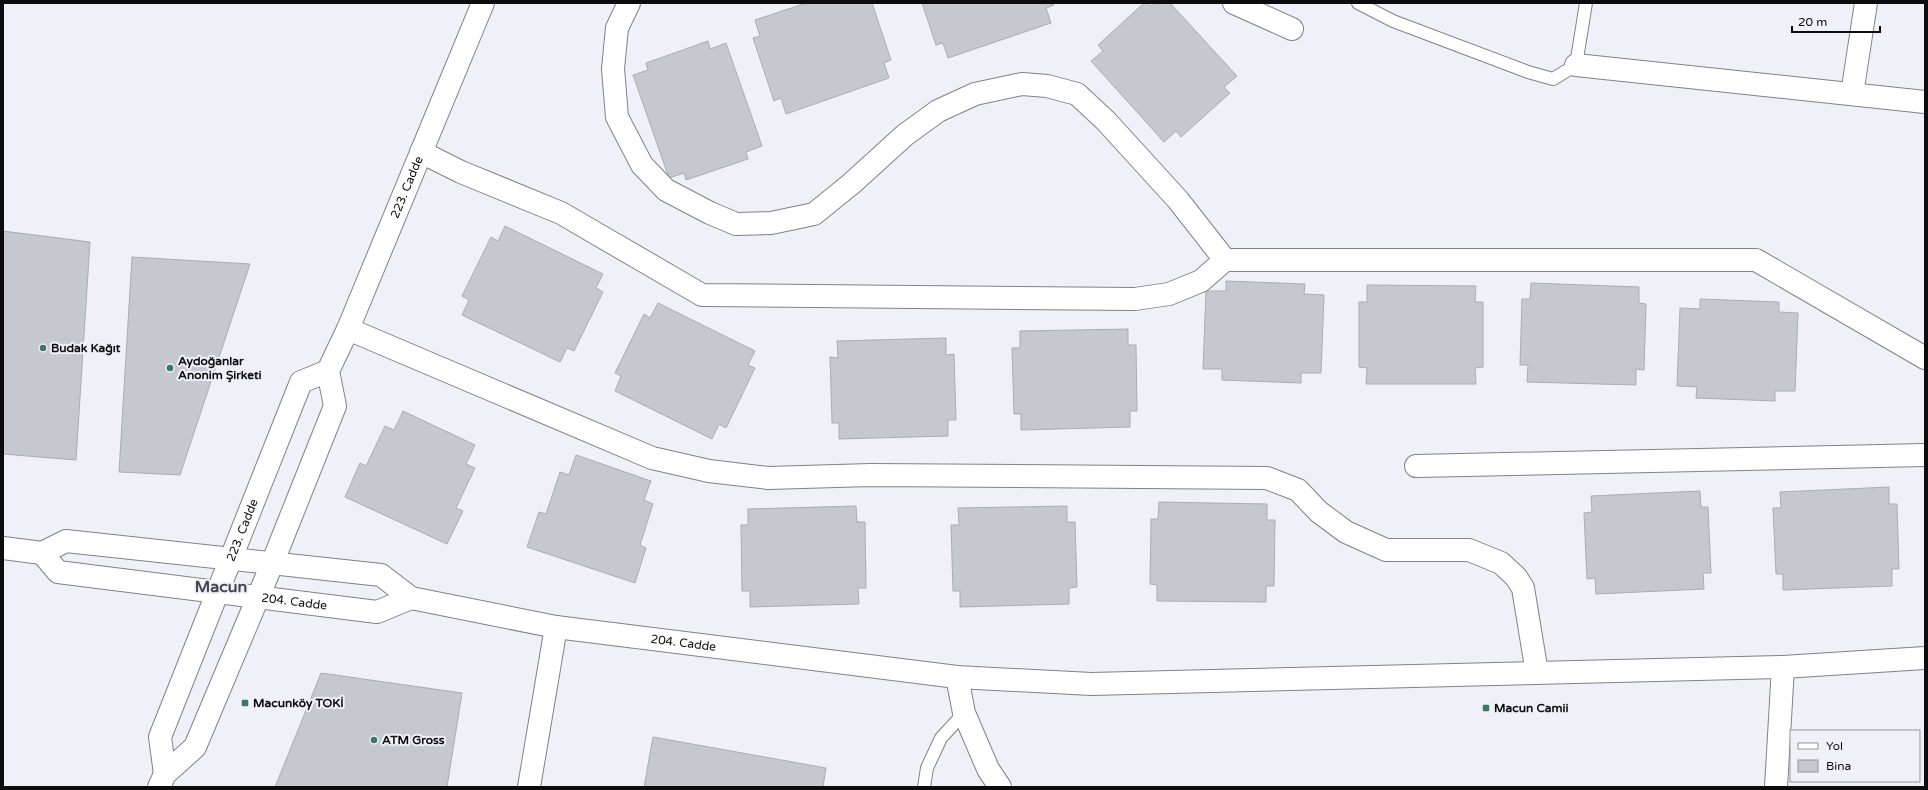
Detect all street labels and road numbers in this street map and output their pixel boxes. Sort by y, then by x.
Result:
street label: 223. Cadde [388,154,426,220]
street label: 223. Cadde [224,497,261,563]
street label: 204. Cadde [261,591,328,613]
street label: 204. Cadde [650,632,717,654]

